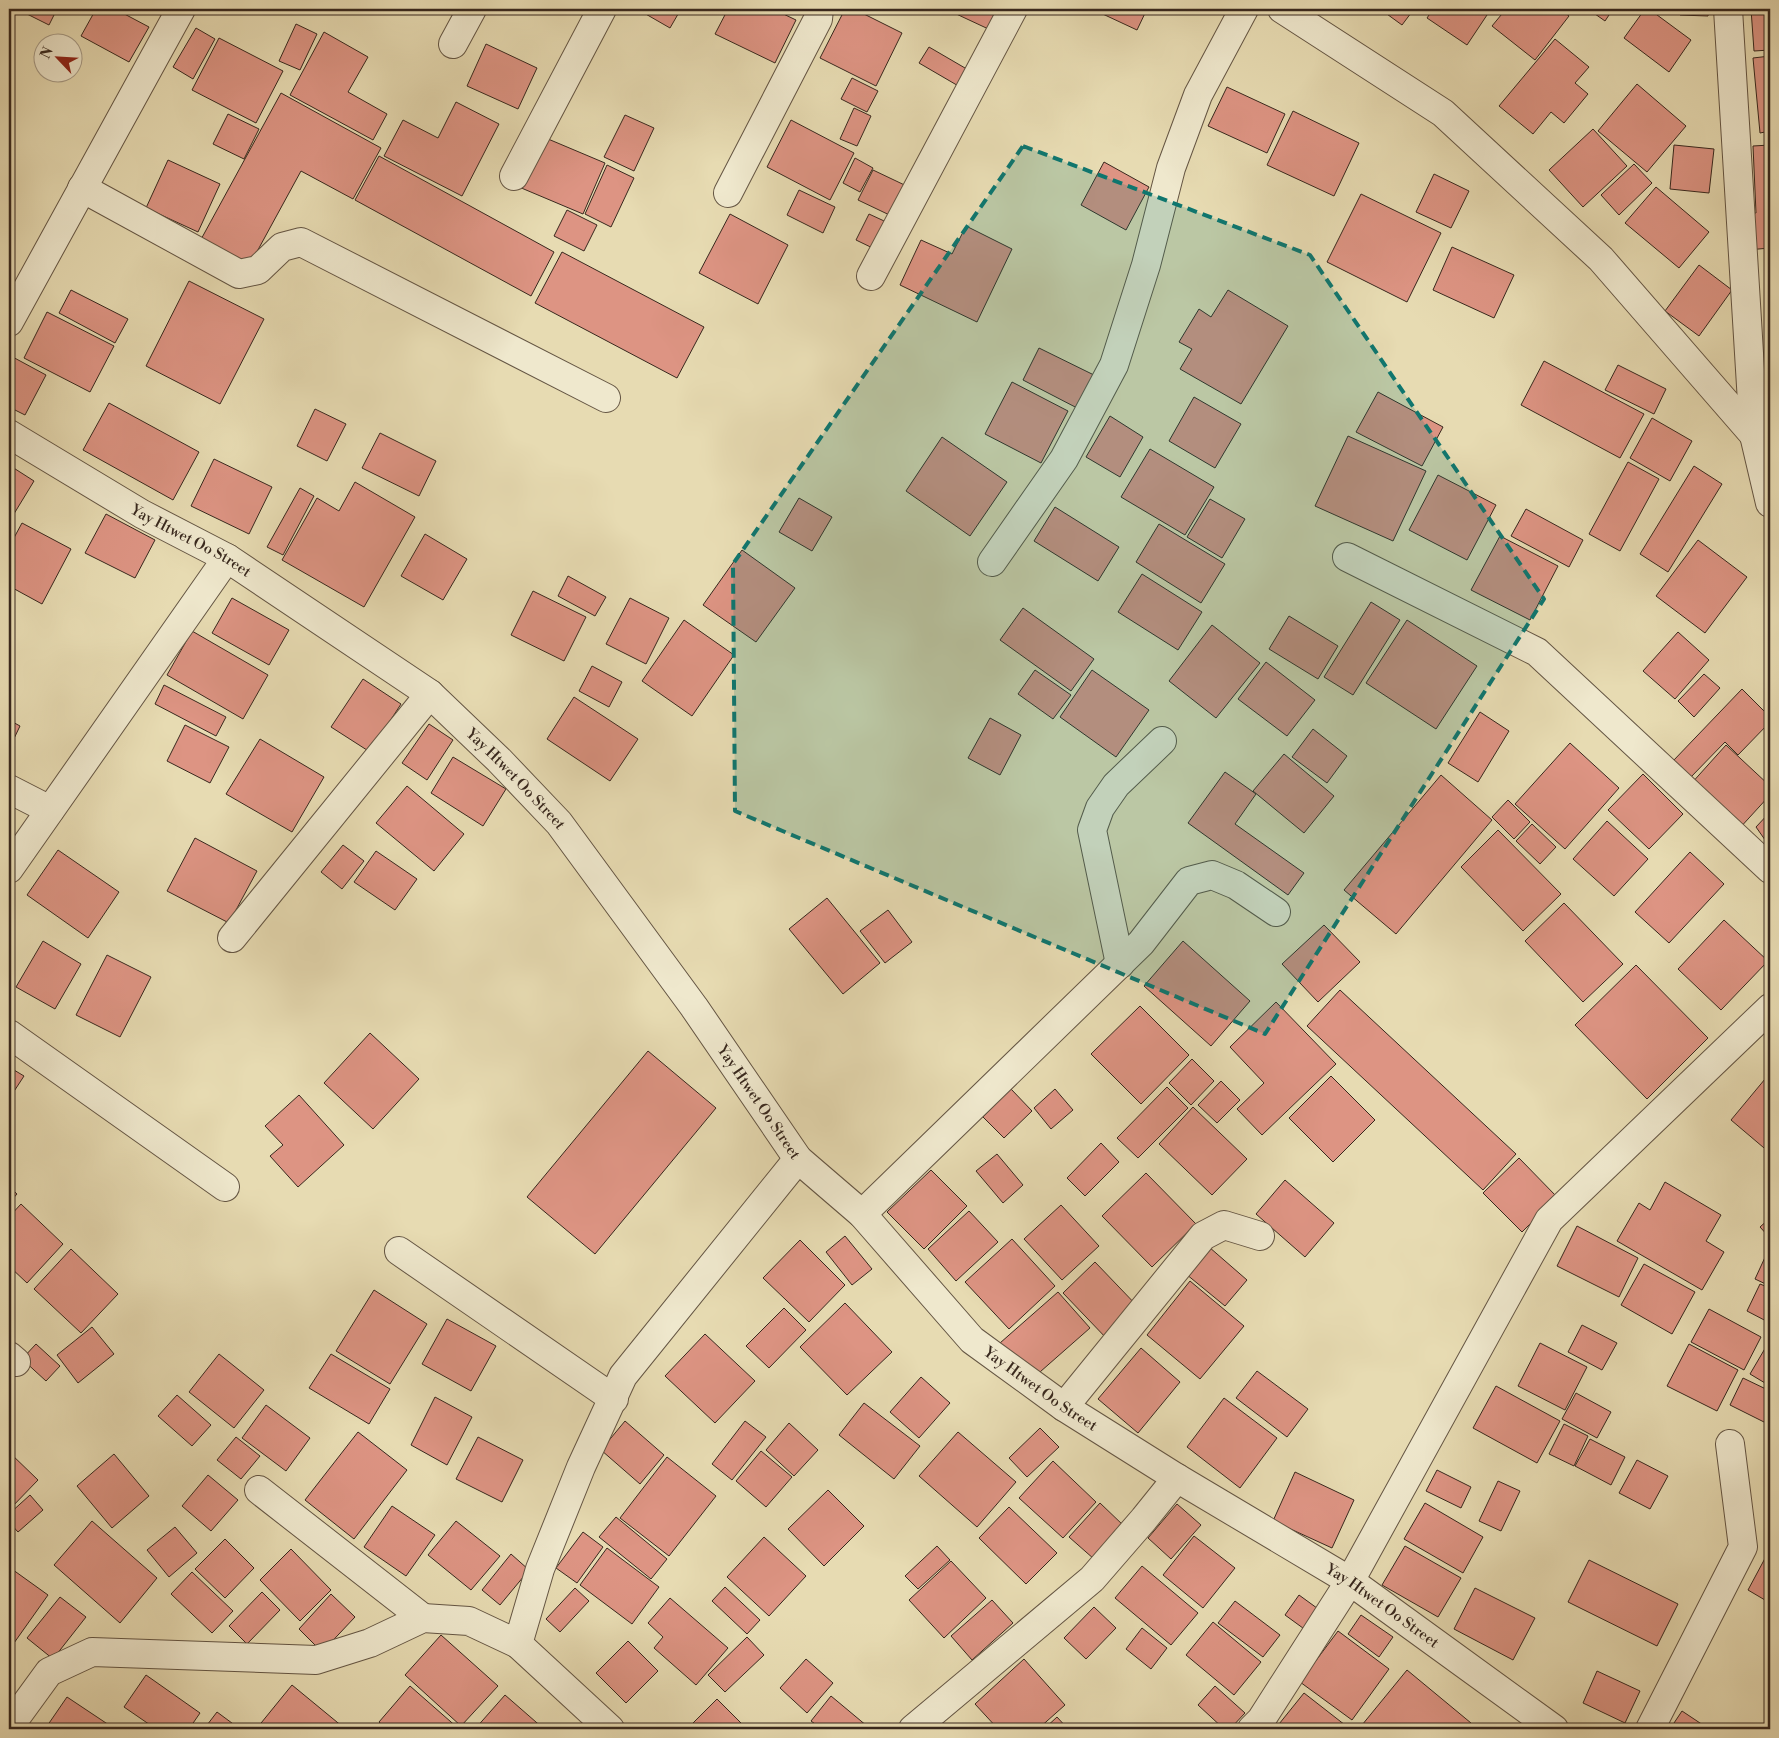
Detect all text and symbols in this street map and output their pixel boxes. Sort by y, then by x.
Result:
north arrow [32,32,82,82]
text: N [37,44,58,62]
street label: Yay Htwet Oo Street [126,499,256,582]
street label: Yay Htwet Oo Street [461,723,570,834]
street label: Yay Htwet Oo Street [713,1040,805,1163]
street label: Yay Htwet Oo Street [979,1342,1102,1435]
street label: Yay Htwet Oo Street [1321,1559,1443,1652]

